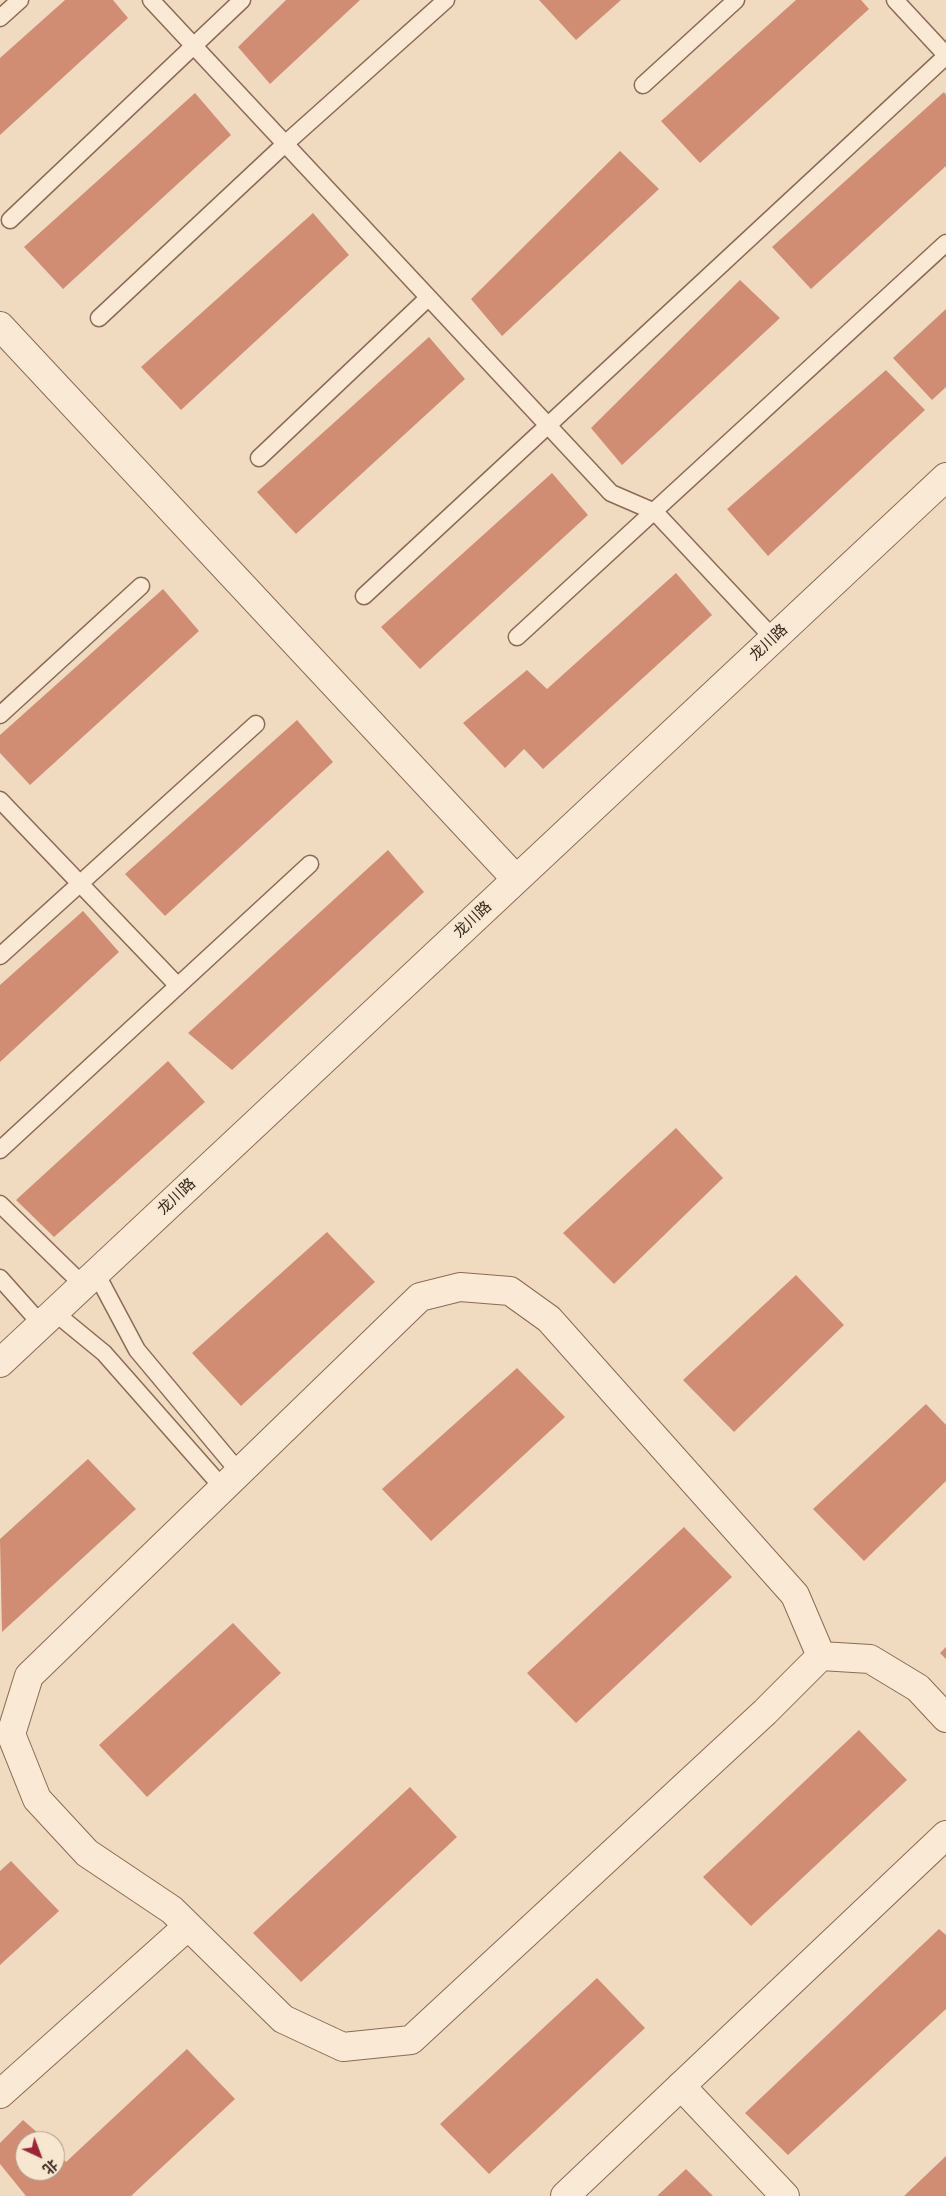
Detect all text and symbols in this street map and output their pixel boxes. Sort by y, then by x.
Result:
street label: 龙川路 [746,621,792,665]
street label: 龙川路 [450,898,496,942]
street label: 龙川路 [154,1175,200,1219]
north arrow [15,2131,65,2181]
text: 北 [40,2156,60,2177]

